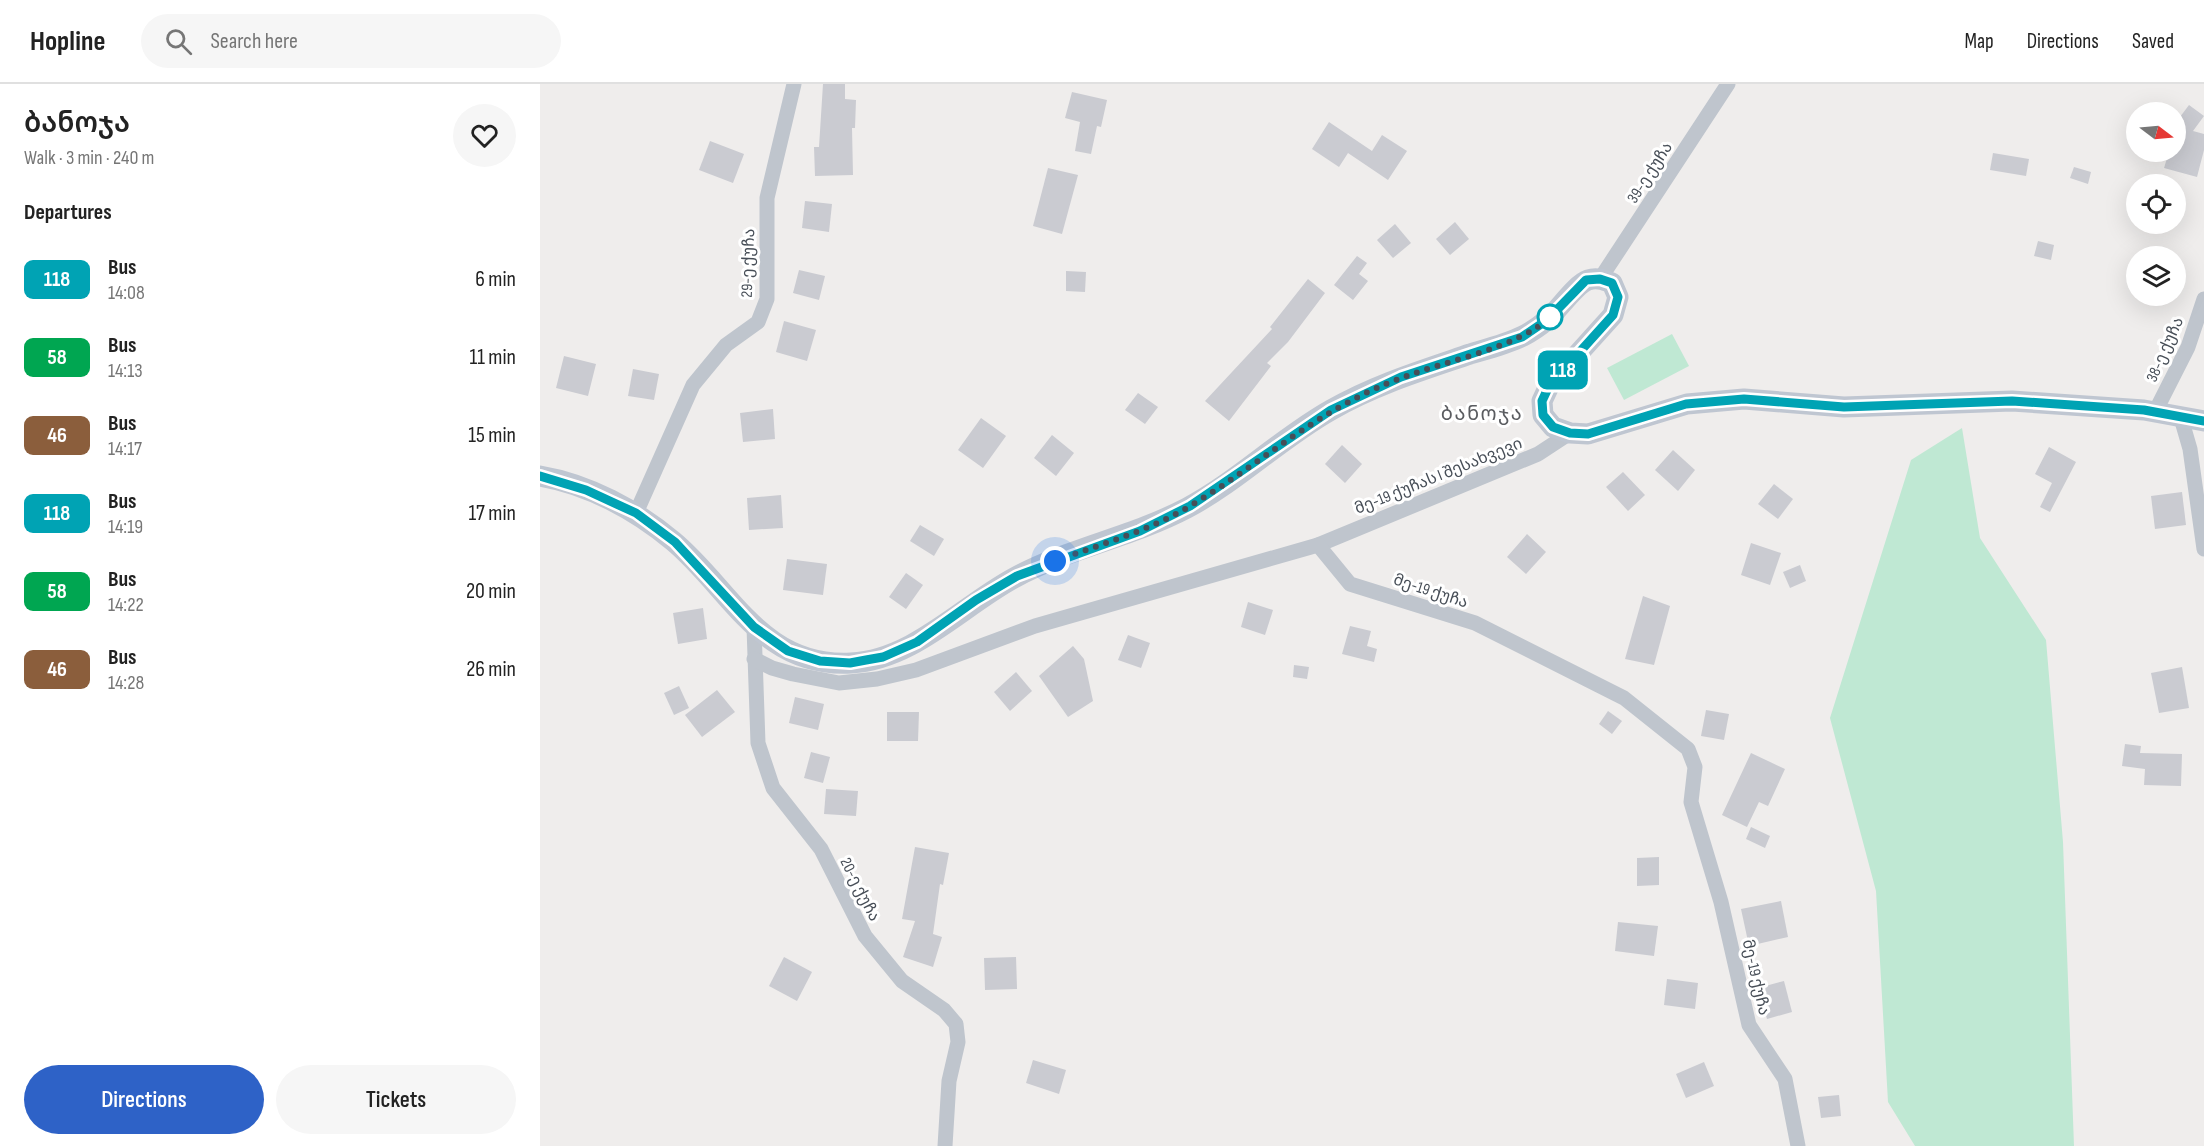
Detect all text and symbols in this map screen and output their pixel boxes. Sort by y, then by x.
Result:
search box [141,14,561,68]
text: Hopline [30,25,105,58]
icon: search [162,25,195,58]
text: Search here [210,28,298,55]
text: Map [1964,29,1994,54]
text: Directions [2027,29,2099,54]
text: Saved [2132,29,2174,54]
north arrow [2126,102,2186,162]
map controls [2126,102,2186,306]
button: heart [453,104,516,167]
text: ბანოჯა [24,107,130,140]
street label: 39-ე ქუჩა [1623,139,1677,207]
text: Walk · 3 min · 240 m [24,146,154,170]
button: locate [2126,174,2186,234]
text: Departures [24,199,112,226]
street label: 29-ე ქუჩა [738,228,759,298]
button: layers [2126,246,2186,306]
text: Bus [108,254,137,281]
text: 6 min [475,266,516,293]
text: 118 [44,267,70,292]
text: 14:08 [108,281,145,305]
unlabelled marker [1537,304,1563,330]
street label: 38-ე ქუჩა [2143,314,2188,385]
text: Bus [108,332,137,359]
text: 11 min [469,344,516,371]
text: 58 [47,345,67,370]
line badge: 118 [1528,350,1598,390]
text: 118 [1550,358,1576,383]
text: 14:13 [108,359,143,383]
district label: ბანოჯა [1441,402,1523,426]
text: Bus [108,410,137,437]
text: 15 min [468,422,516,449]
text: 46 [47,423,67,448]
street label: მე-19 ქუჩას I შესახვევი [1352,434,1525,519]
text: 14:17 [108,437,142,461]
text: Bus [108,488,137,515]
text: 17 min [468,500,516,527]
text: 118 [44,501,70,526]
text: 14:19 [108,515,143,539]
your location [1040,546,1070,576]
text: Bus [108,566,137,593]
street label: მე-19 ქუჩა [1391,570,1470,612]
text: 20 min [466,578,516,605]
text: 58 [47,579,67,604]
text: 14:22 [108,593,144,617]
text: Bus [108,644,137,671]
text: 26 min [466,656,516,683]
text: 46 [47,657,67,682]
text: 14:28 [108,671,144,695]
street label: 20-ე ქუჩა [836,855,884,925]
street label: მე-19 ქუჩა [1738,938,1773,1017]
button: Directions [24,1065,264,1134]
button: Tickets [276,1065,516,1134]

